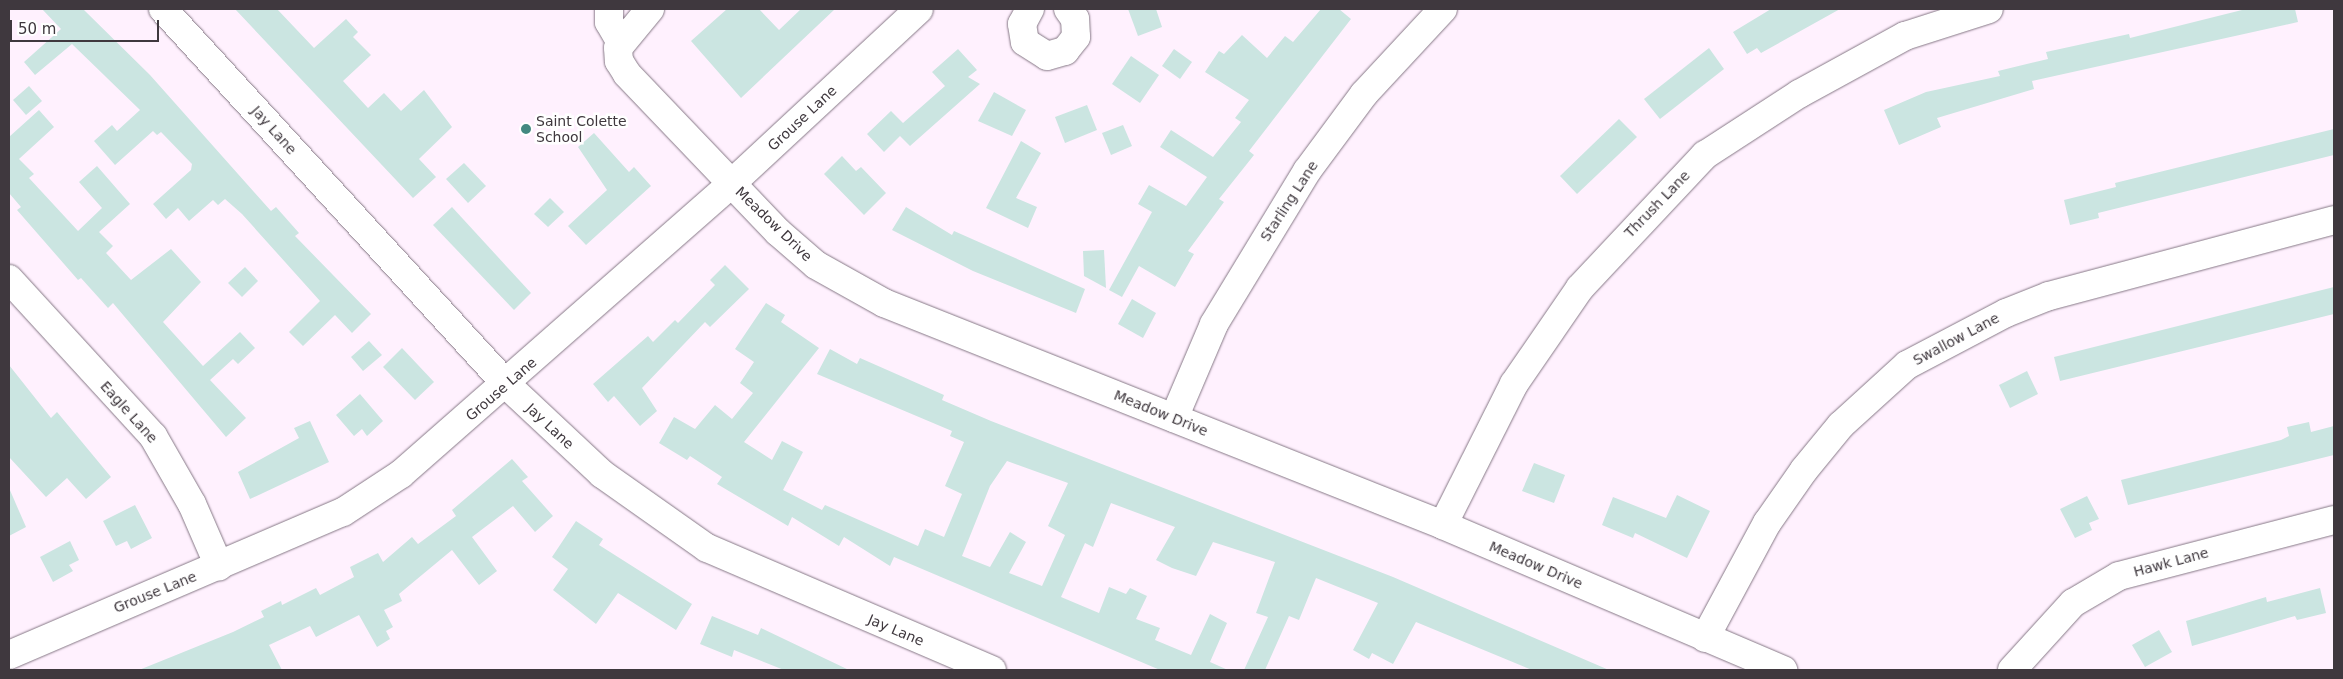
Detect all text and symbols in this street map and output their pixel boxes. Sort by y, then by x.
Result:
scale bar [12,10,161,42]
text: 50 m [18,20,56,38]
street label: Grouse Lane [764,82,840,154]
street label: Jay Lane [248,102,300,158]
place label: Saint Colette School [536,113,627,146]
marker: Saint Colette School [520,123,532,135]
street label: Starling Lane [1257,158,1321,244]
street label: Thrush Lane [1621,167,1693,241]
street label: Meadow Drive [732,183,816,265]
street label: Swallow Lane [1910,309,2002,369]
street label: Grouse Lane [462,354,540,424]
street label: Eagle Lane [97,378,161,446]
street label: Meadow Drive [1112,386,1210,440]
street label: Jay Lane [523,400,577,452]
street label: Meadow Drive [1487,538,1585,592]
street label: Hawk Lane [2132,544,2210,580]
street label: Grouse Lane [111,568,199,616]
street label: Jay Lane [865,611,927,649]

